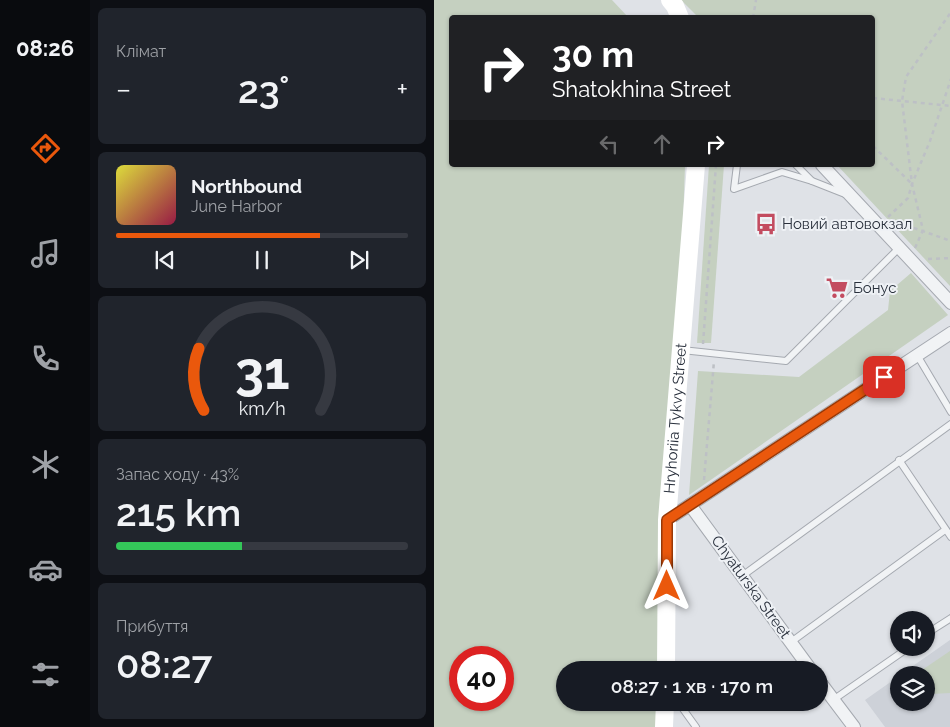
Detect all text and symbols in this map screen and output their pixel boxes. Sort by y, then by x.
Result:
text: 30 m [552,34,634,75]
text: 08:26 [16,35,74,61]
icon: right [469,35,534,100]
text: Клімат [116,42,166,61]
text: 23° [238,67,290,112]
text: − [116,73,131,106]
text: + [396,73,408,106]
text: Shatokhina Street [552,76,731,102]
icon: left [595,130,623,158]
icon: ahead [648,130,676,158]
icon: right [701,130,729,158]
icon: directions [28,131,63,166]
text: Northbound [191,175,302,197]
text: June Harbor [191,197,282,216]
bus stop icon: Новий автовокзал [753,211,779,237]
place label: Новий автовокзал [782,215,912,233]
icon: music [28,236,63,271]
icon: previous [151,246,179,274]
icon: pause [248,246,276,274]
icon: next [345,246,373,274]
supermarket icon: Бонус [824,275,850,301]
place label: Бонус [853,279,896,297]
text: 31 [235,340,289,401]
icon: phone [28,341,63,376]
street label: Hryhoriia Tykvy Street [660,342,690,494]
pin [863,356,905,398]
icon: arrive [870,363,898,391]
text: km/h [238,398,286,419]
icon: climate [28,447,63,482]
text: Запас ходу · 43% [116,465,239,484]
text: 215 km [116,490,241,535]
street label: Chyaturska Street [708,532,794,642]
icon: car [28,552,63,587]
position arrow [640,559,692,611]
map controls [890,611,935,711]
button: sound [890,611,935,656]
text: Прибуття [116,617,188,636]
text: 08:27 [116,642,212,687]
speed limit sign: 40 [449,646,514,711]
icon: filters [28,657,63,692]
button: layers [890,666,935,711]
text: 08:27 · 1 хв · 170 m [611,675,773,697]

